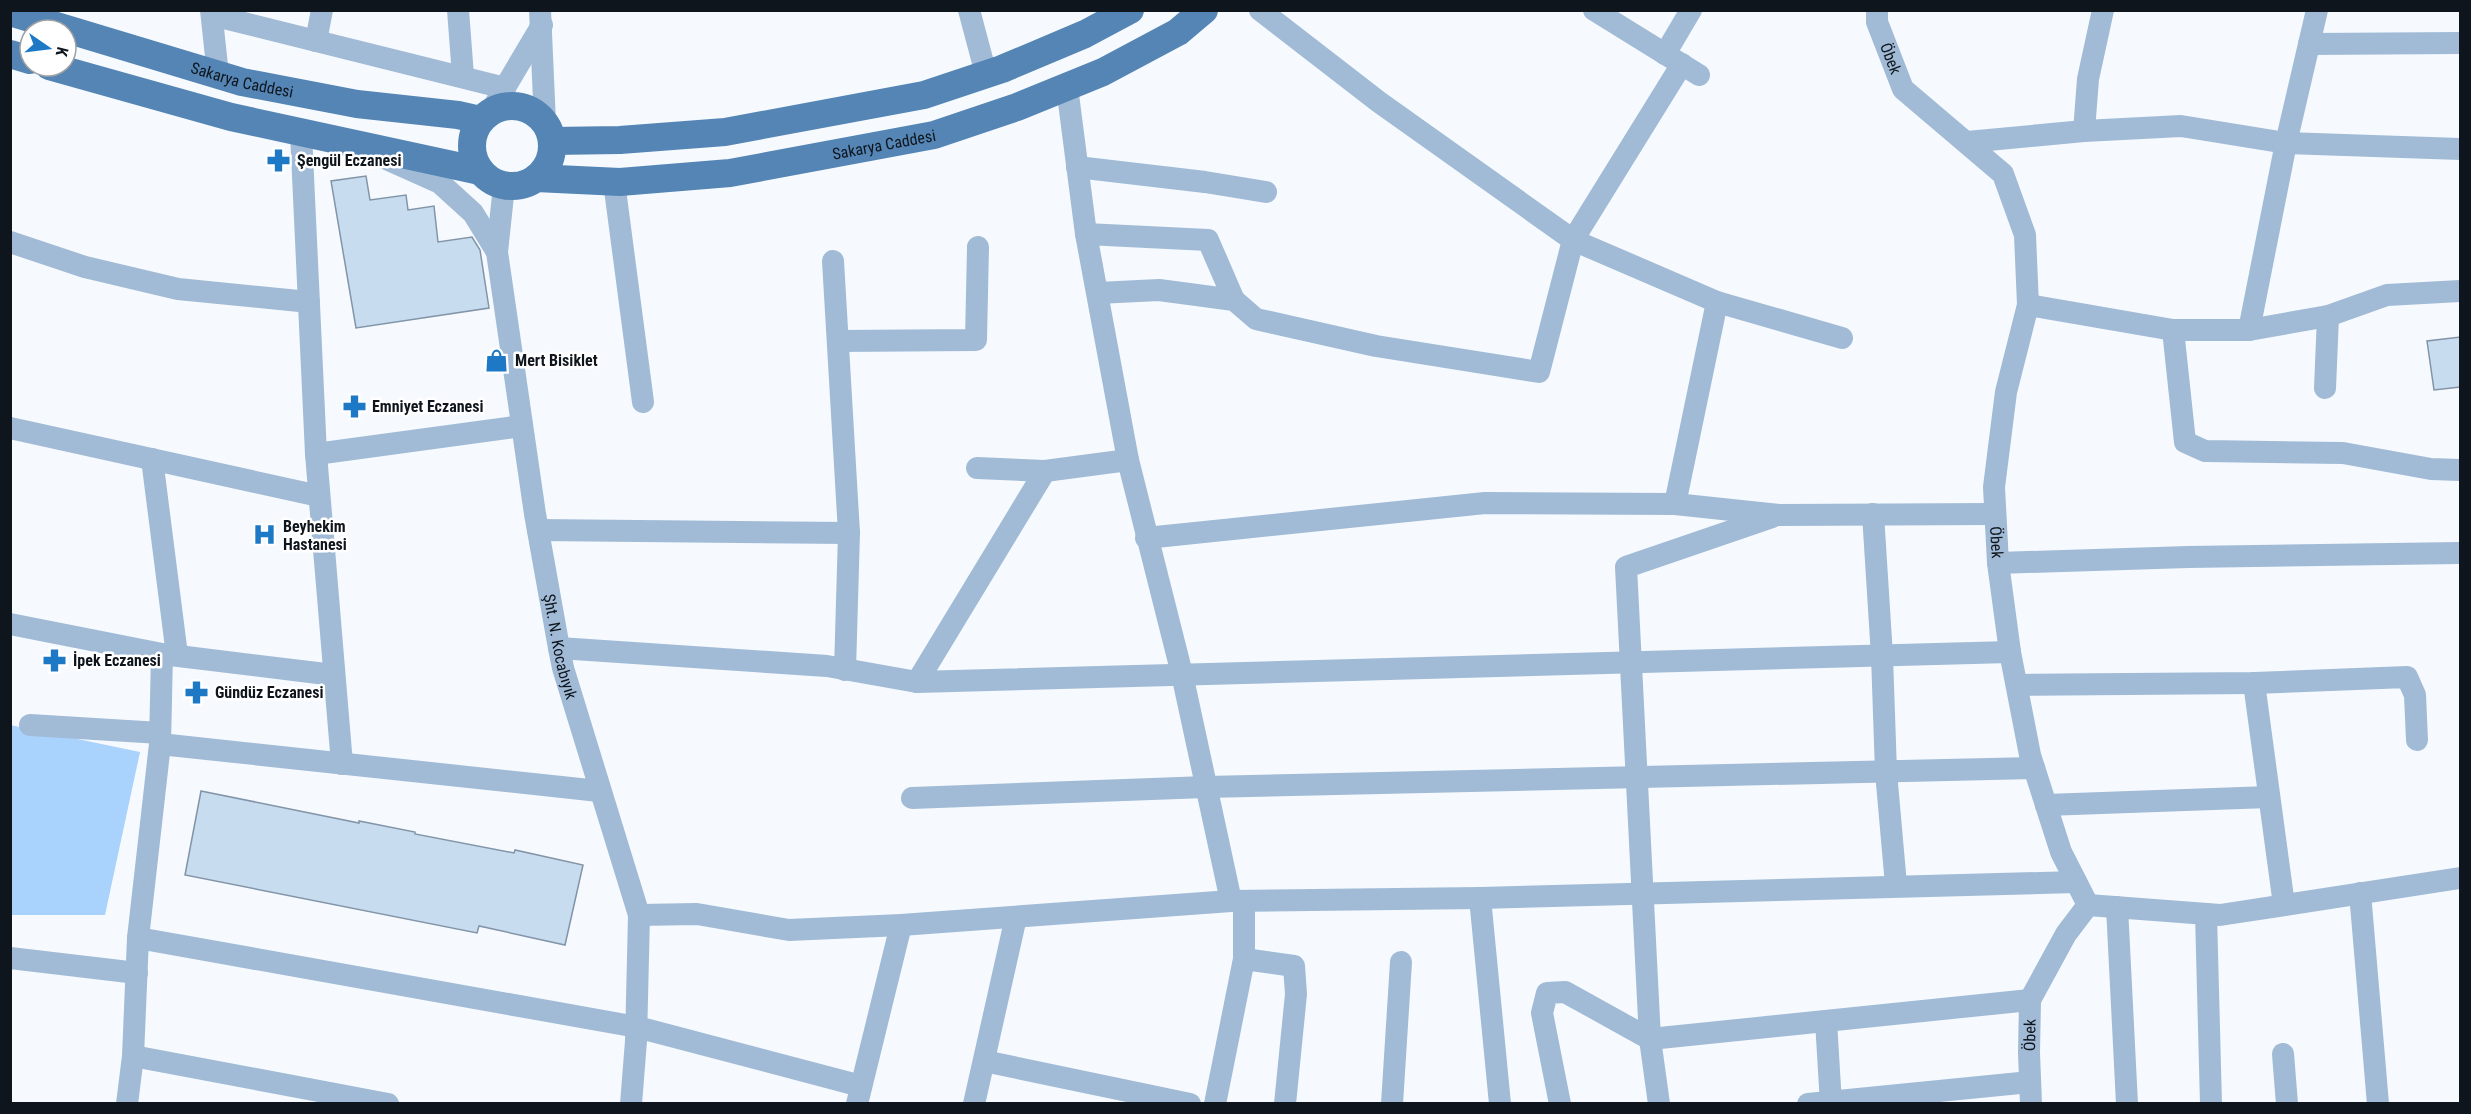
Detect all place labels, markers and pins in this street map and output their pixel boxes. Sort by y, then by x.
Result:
pharmacy icon: Şengül Eczanesi [266,147,292,173]
place label: Şengül Eczanesi [297,151,401,170]
shop icon: Mert Bisiklet [484,347,510,373]
place label: Mert Bisiklet [515,351,598,370]
pharmacy icon: Emniyet Eczanesi [341,393,367,419]
place label: Emniyet Eczanesi [372,397,484,416]
place label: Beyhekim Hastanesi [283,517,347,554]
hospital icon: Beyhekim Hastanesi [252,522,278,548]
pharmacy icon: İpek Eczanesi [42,647,68,673]
place label: İpek Eczanesi [73,651,161,670]
pharmacy icon: Gündüz Eczanesi [184,679,210,705]
place label: Gündüz Eczanesi [215,683,324,702]

